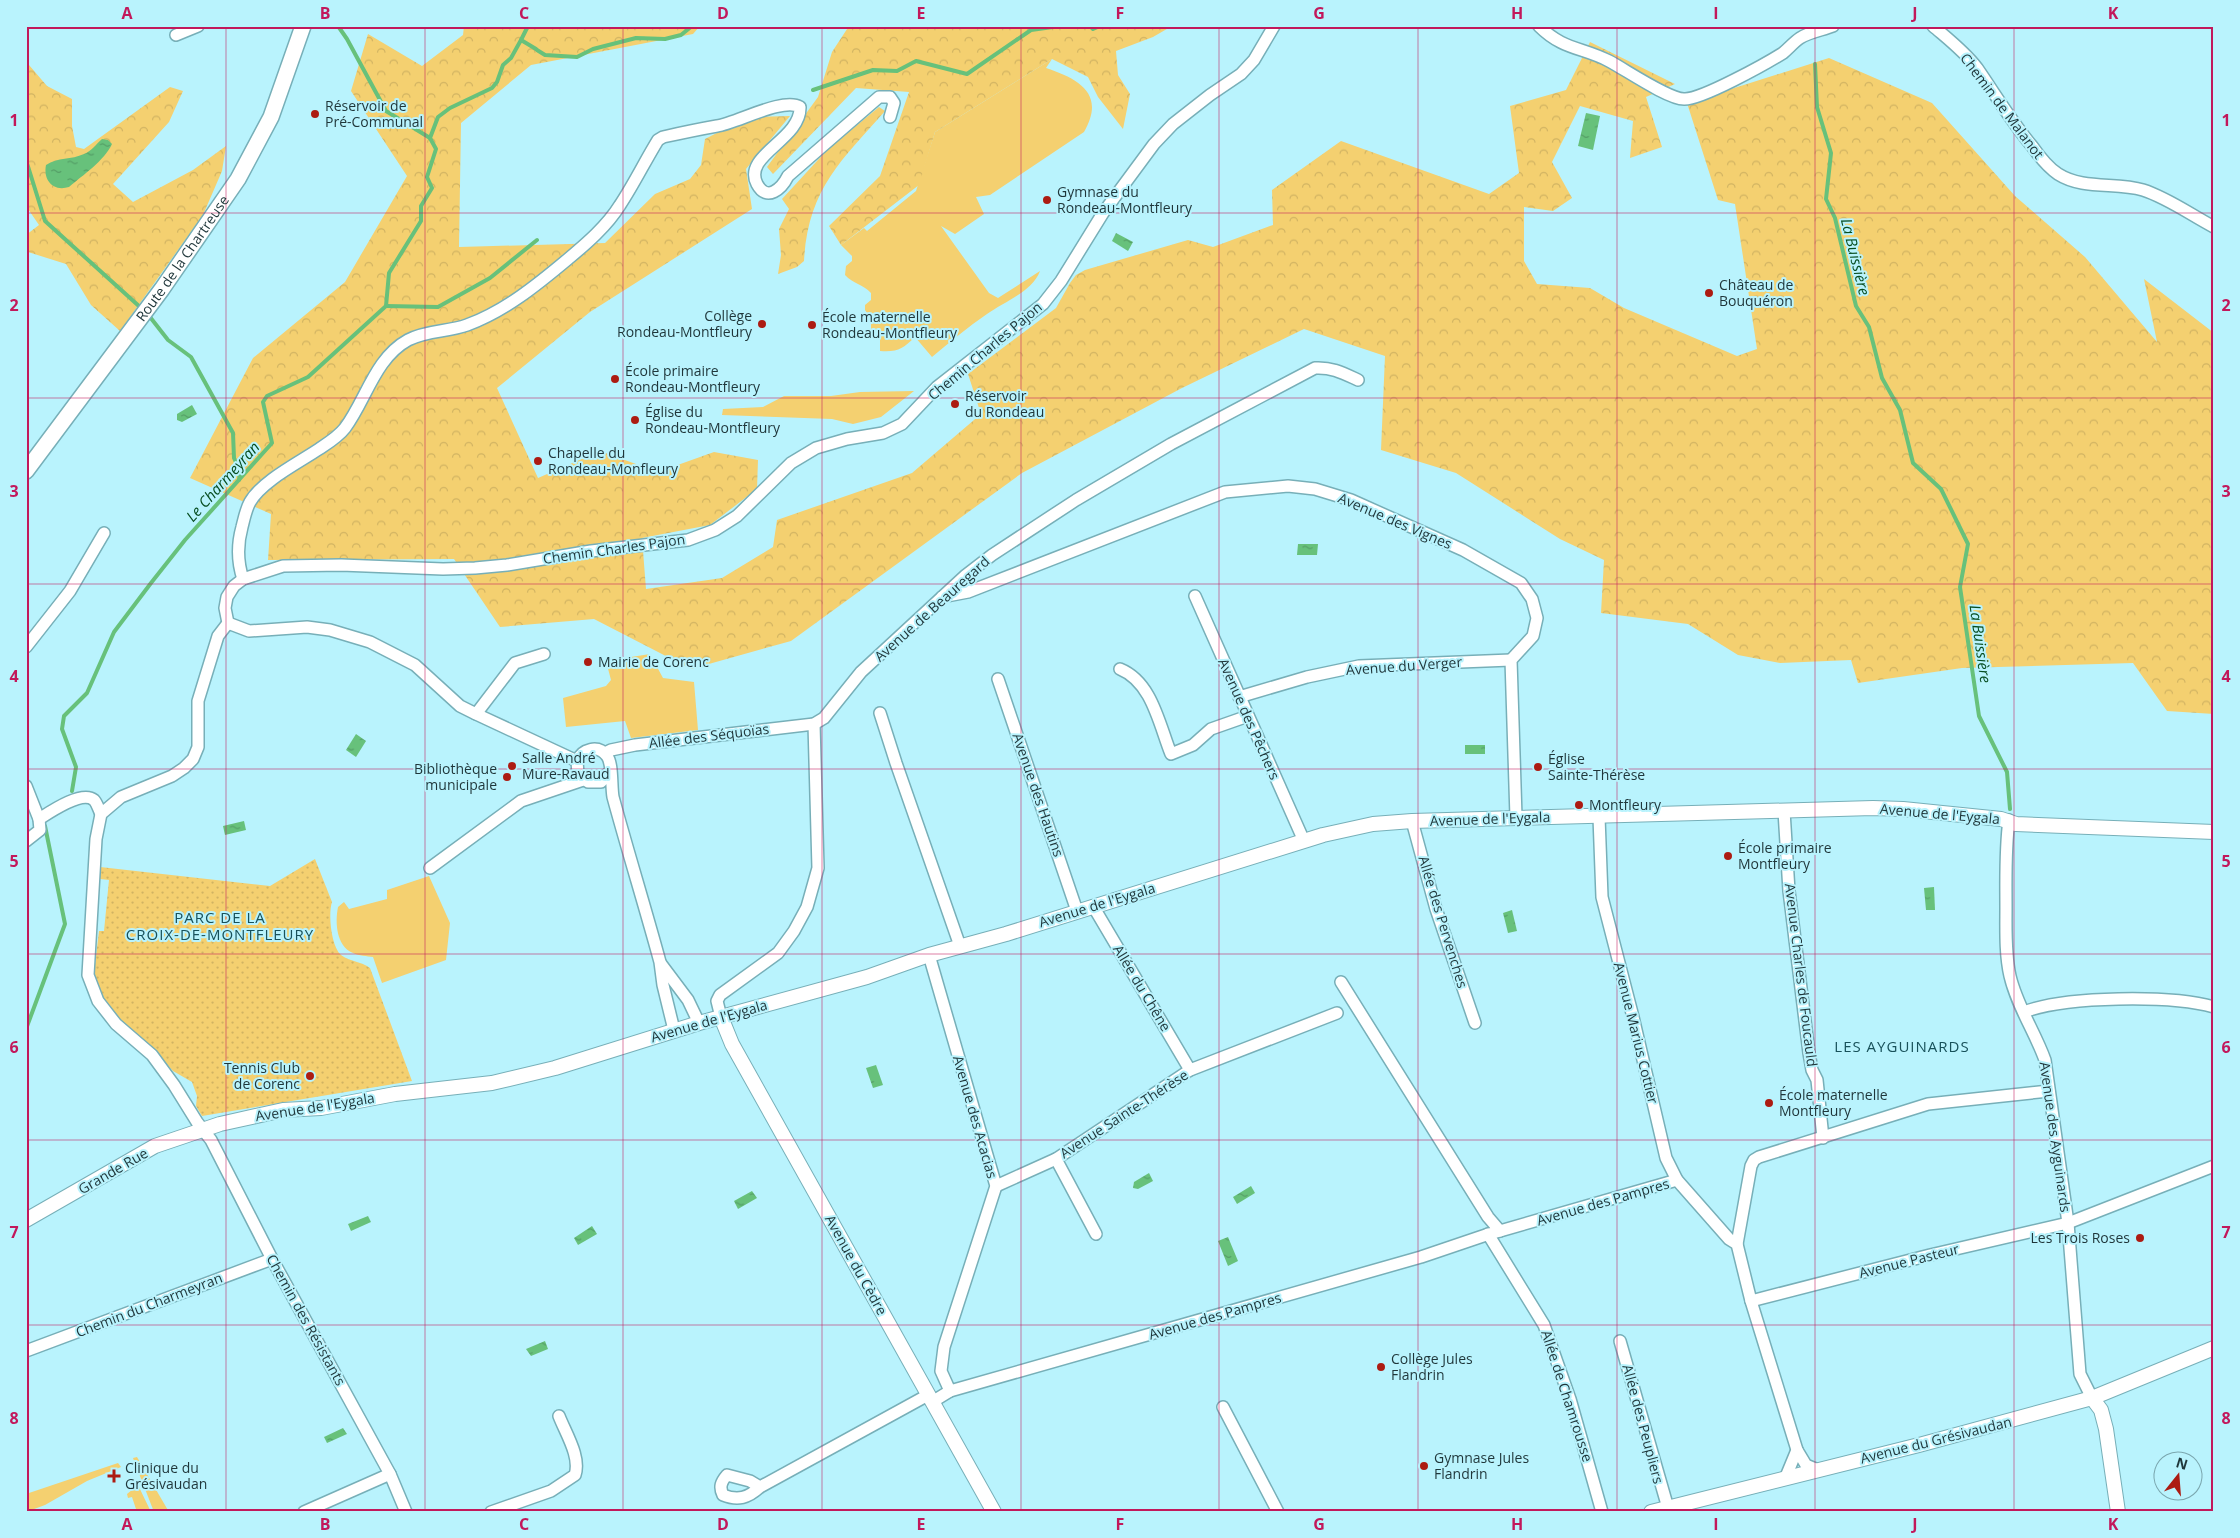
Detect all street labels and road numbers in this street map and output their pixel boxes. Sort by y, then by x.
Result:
street label: Chemin de Malanot [1956,49,2048,162]
street label: Route de la Chartreuse [131,191,233,325]
street label: Chemin Charles Pajon [924,297,1046,404]
street label: Avenue des Vignes [1335,488,1455,553]
street label: Chemin Charles Pajon [542,529,686,568]
street label: Avenue de Beauregard [870,552,993,666]
street label: Avenue du Verger [1345,652,1463,679]
street label: Avenue des Pêchers [1214,655,1285,783]
street label: Allée des Séquoïas [648,719,771,752]
street label: Avenue des Hautins [1008,730,1069,859]
street label: Avenue de l'Eygala [1879,799,2001,828]
street label: Avenue de l'Eygala [1429,807,1551,830]
street label: Allée des Pervenches [1414,853,1473,991]
street label: Avenue de l'Eygala [1036,878,1157,931]
street label: Avenue Charles de Foucauld [1781,882,1822,1068]
street label: Allée du Chêne [1109,941,1176,1035]
street label: Avenue Marius Cottier [1610,960,1663,1106]
street label: Avenue de l'Eygala [648,995,769,1046]
street label: Avenue des Acacias [949,1053,1002,1181]
street label: Avenue des Ayguinards [2036,1060,2076,1214]
street label: Avenue Sainte-Thérèse [1056,1065,1192,1162]
street label: Avenue de l'Eygala [254,1088,376,1125]
street label: Grande Rue [74,1143,151,1198]
street label: Avenue des Pampres [1534,1173,1672,1230]
street label: Avenue du Cèdre [821,1211,892,1318]
street label: Avenue Pasteur [1857,1239,1961,1282]
street label: Chemin des Résistants [262,1251,351,1389]
street label: Chemin du Charmeyran [73,1268,225,1341]
street label: Avenue des Pampres [1146,1287,1284,1344]
street label: Allée de Chamrousse [1537,1328,1598,1464]
street label: Allée des Peupliers [1618,1362,1669,1486]
street label: Avenue du Grésivaudan [1858,1411,2014,1468]

